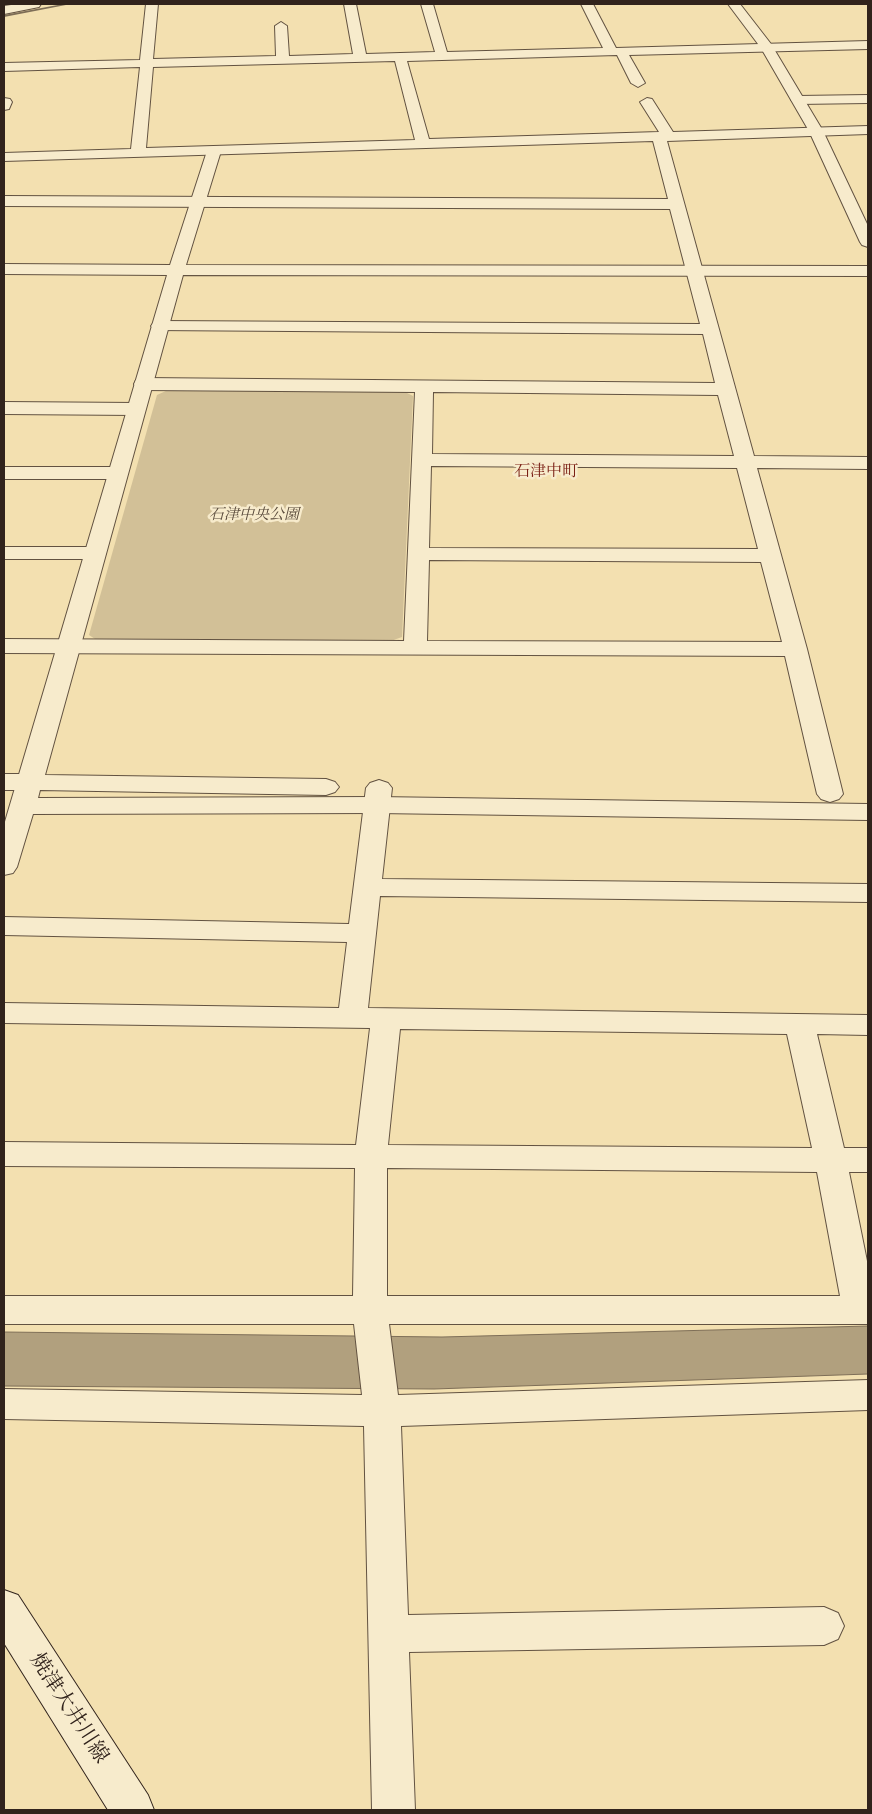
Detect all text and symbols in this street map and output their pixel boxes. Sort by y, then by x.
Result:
district label: 石津中町 [514,463,578,483]
park label: 石津中央公園 [209,507,299,525]
street label: 焼津大井川線 [23,1649,113,1769]

